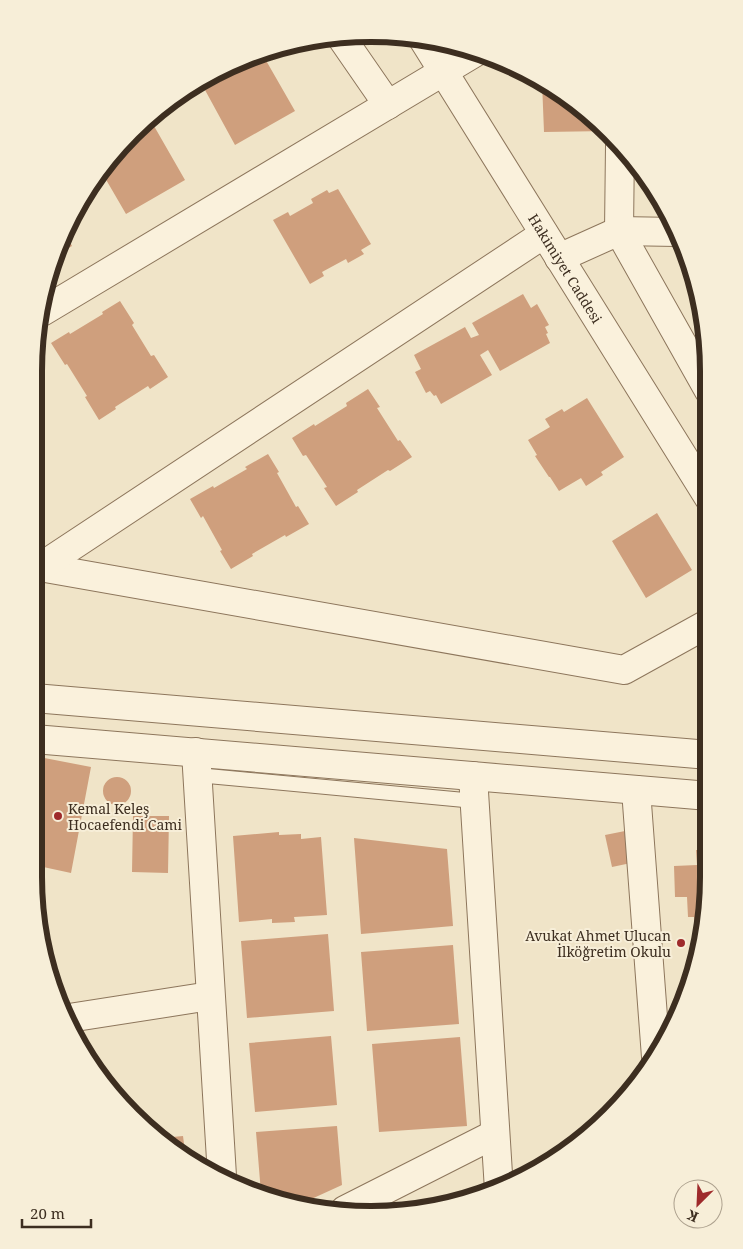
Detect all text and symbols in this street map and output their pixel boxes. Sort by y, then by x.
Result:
street label: Hakimiyet Caddesi [525,210,607,327]
place label: Kemal Keleş Hocaefendi Cami [68,799,183,834]
marker: Kemal Keleş Hocaefendi Cami [52,810,64,822]
place label: Avukat Ahmet Ulucan İlköğretim Okulu [525,926,671,961]
marker: Avukat Ahmet Ulucan İlköğretim Okulu [675,937,687,949]
north arrow [673,1179,723,1229]
scale bar [22,1196,91,1228]
text: 20 m [30,1203,65,1223]
text: K [683,1205,701,1227]

